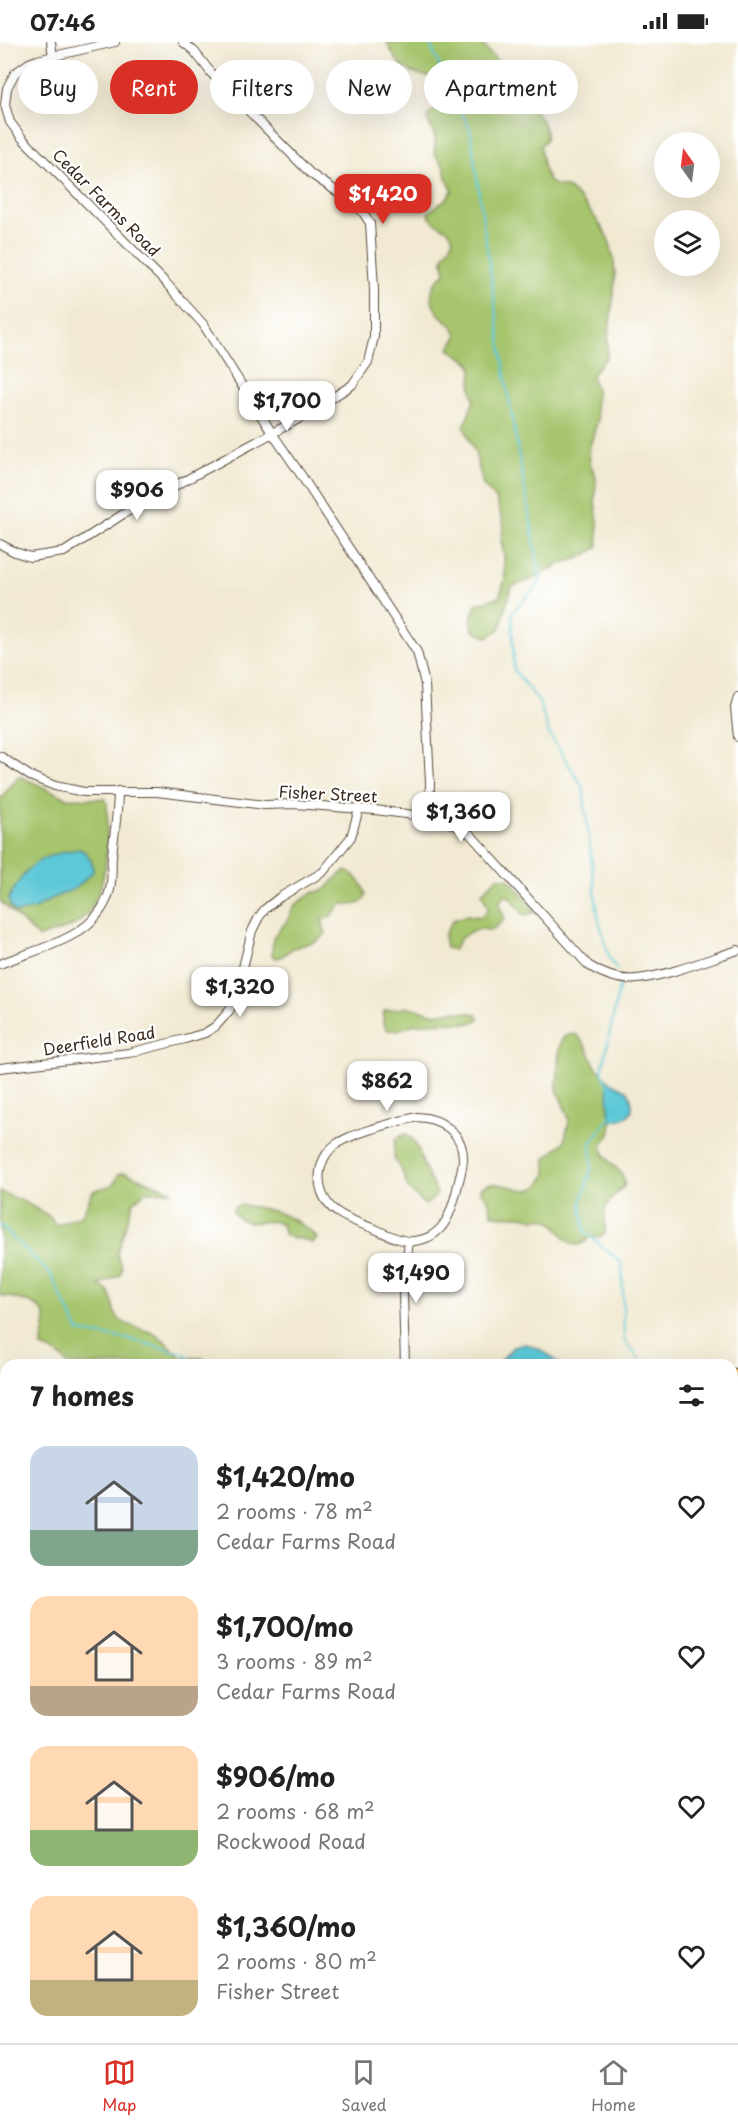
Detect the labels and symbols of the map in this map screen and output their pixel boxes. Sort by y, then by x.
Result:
north arrow [654,132,720,198]
street label: Cedar Farms Road [48,143,166,261]
pin: $1,420 [334,174,432,225]
pin: $1,700 [238,381,336,432]
pin: $906 [101,470,173,521]
street label: Fisher Street [278,778,378,808]
pin: $1,360 [412,792,510,843]
pin: $1,320 [191,967,289,1018]
street label: Deerfield Road [41,1019,157,1061]
pin: $862 [351,1061,423,1112]
pin: $1,490 [367,1253,465,1304]

